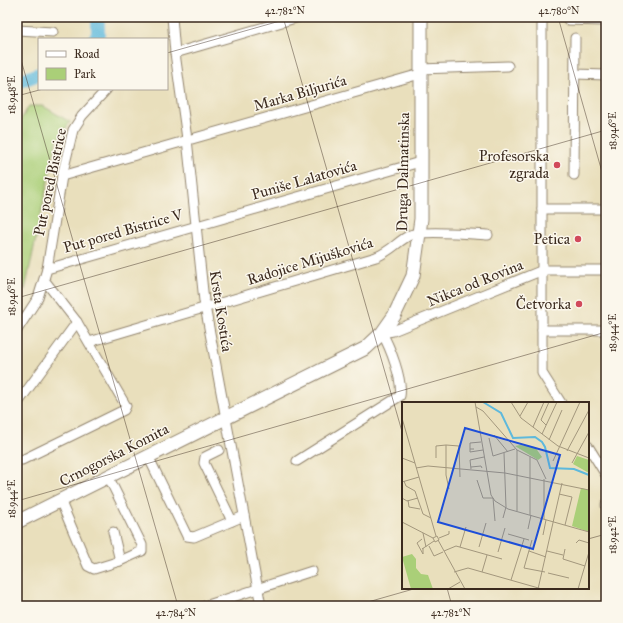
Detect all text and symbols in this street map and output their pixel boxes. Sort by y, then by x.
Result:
text: 42.782°N [265,5,305,17]
text: 42.780°N [539,5,580,17]
legend [38,38,168,90]
text: Road [74,47,100,61]
text: Park [74,67,96,81]
street label: Marka Biljurića [251,71,349,115]
text: 18.948°E [6,76,18,114]
street label: Druga Dalmatinska [393,111,413,232]
text: 18.946°E [607,112,619,150]
street label: Put pored Bistrice [30,126,70,238]
place label: Profesorska zgrada [479,147,550,182]
street label: Puniše Lalatovića [249,156,359,204]
marker: Profesorska zgrada [552,160,562,170]
street label: Put pored Bistrice V [61,205,185,257]
place label: Petica [533,230,571,248]
street label: Radojice Mijuškovića [245,233,376,289]
marker: Petica [573,234,583,244]
street label: Nikca od Rovina [424,255,526,310]
street label: Krsta Kostića [206,269,236,354]
text: 18.946°E [6,278,18,316]
place label: Četvorka [516,294,572,313]
marker: Četvorka [574,299,584,309]
text: 18.944°E [607,314,619,352]
inset map [402,402,589,589]
street label: Crnogorska Komita [56,419,172,490]
text: 18.944°E [6,480,18,518]
text: 18.942°E [607,516,619,554]
text: 42.784°N [156,607,197,619]
text: 42.782°N [431,607,471,619]

